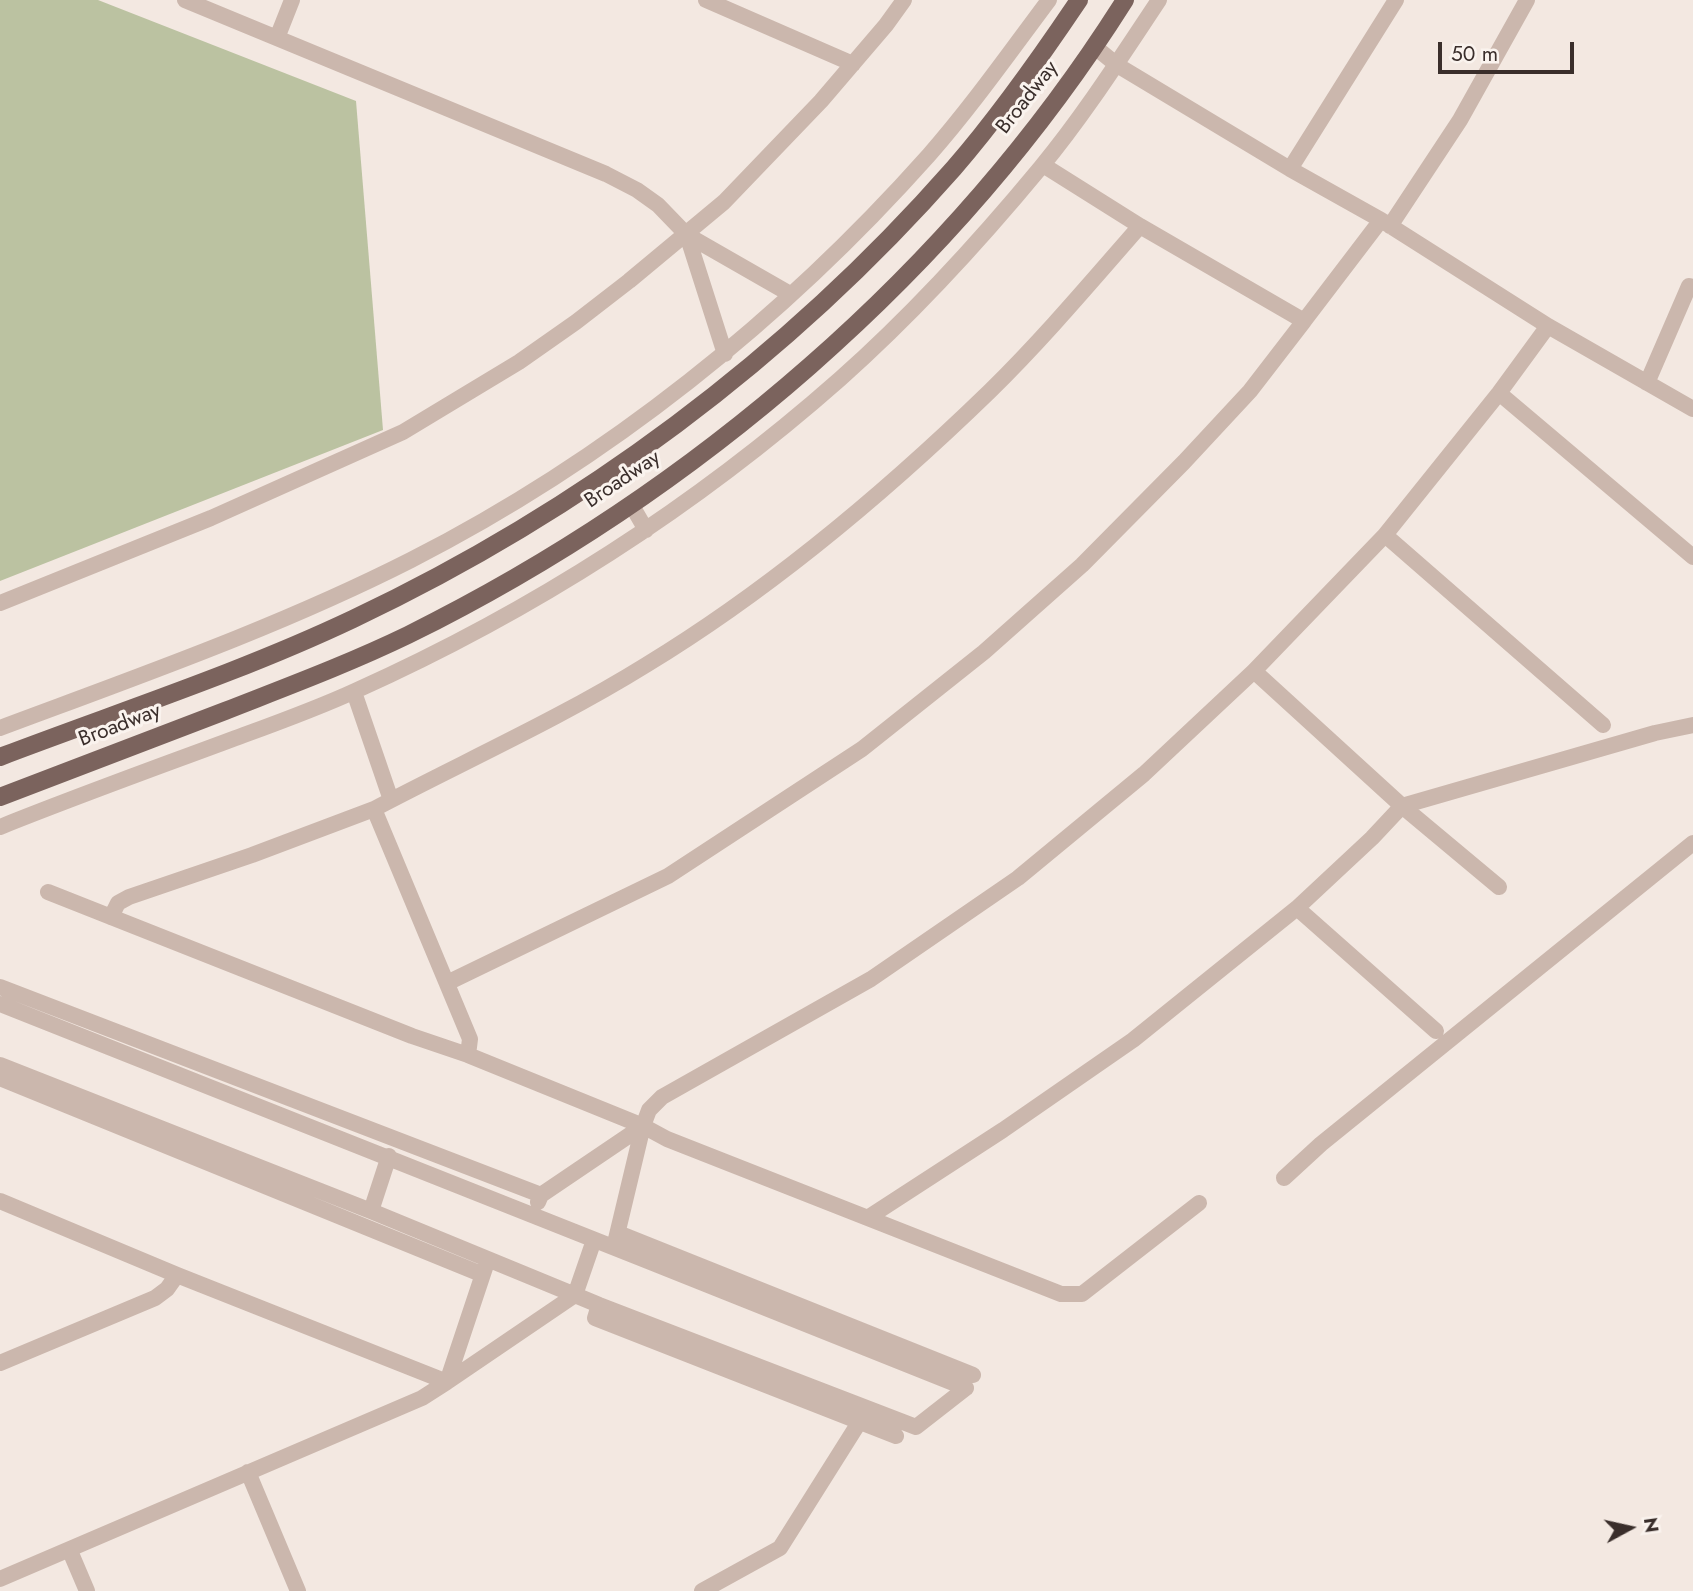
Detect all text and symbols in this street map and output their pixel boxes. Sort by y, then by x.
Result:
scale bar [1441,28,1578,72]
text: 50 m [1451,39,1498,69]
street label: Broadway [992,56,1064,140]
street label: Broadway [580,446,666,514]
street label: Broadway [75,699,165,753]
north arrow [1595,1493,1665,1563]
text: N [1637,1516,1666,1534]

